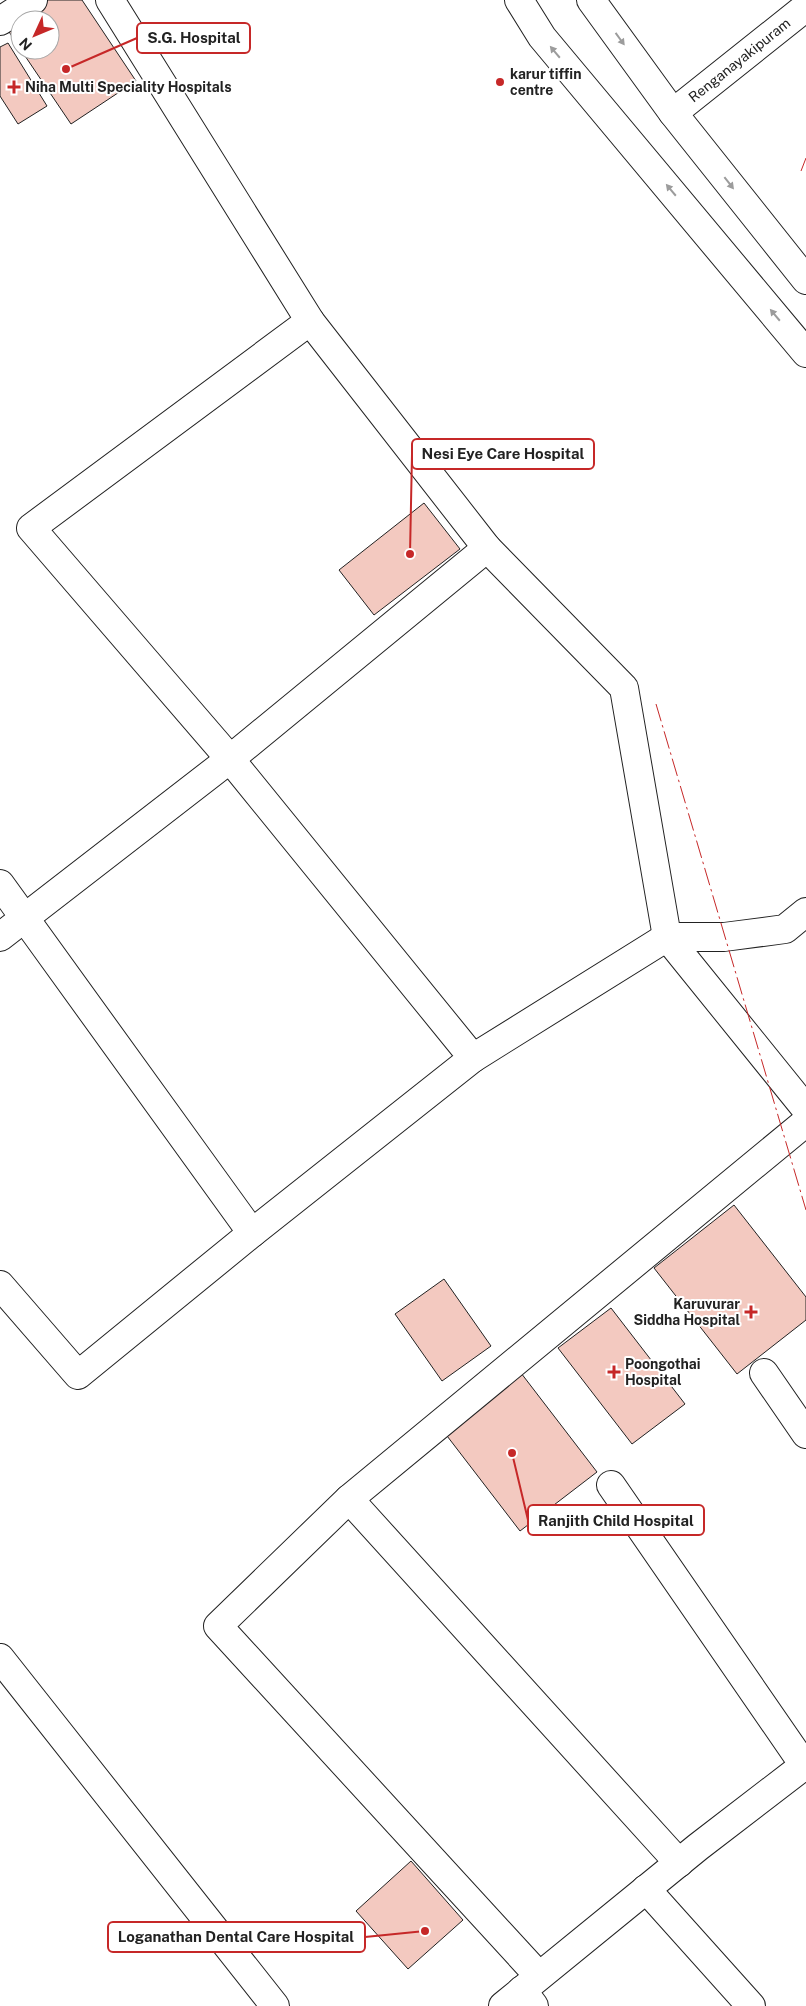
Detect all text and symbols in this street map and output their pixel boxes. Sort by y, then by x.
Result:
north arrow [10,10,60,60]
street label: Renganayakipuram [685,15,793,105]
callout: S.G. Hospital [137,23,250,53]
text: S.G. Hospital [147,29,241,46]
one-way arrow [615,32,625,46]
text: N [16,35,35,54]
one-way arrow [550,46,561,59]
place label: karur tiffin centre [510,66,581,98]
marker: karur tiffin centre [494,76,506,88]
place label: Niha Multi Speciality Hospitals [25,79,232,95]
marker: Niha Multi Speciality Hospitals [7,80,21,94]
one-way arrow [723,176,734,189]
one-way arrow [665,184,676,197]
one-way arrow [769,309,780,322]
callout: Nesi Eye Care Hospital [412,439,594,469]
text: Nesi Eye Care Hospital [422,445,584,462]
place label: Karuvurar Siddha Hospital [634,1296,740,1328]
marker: Karuvurar Siddha Hospital [744,1305,758,1319]
place label: Poongothai Hospital [625,1356,701,1388]
marker: Poongothai Hospital [607,1365,621,1379]
callout: Ranjith Child Hospital [528,1505,704,1535]
text: Ranjith Child Hospital [538,1512,694,1529]
callout: Loganathan Dental Care Hospital [108,1922,365,1952]
text: Loganathan Dental Care Hospital [118,1928,354,1945]

